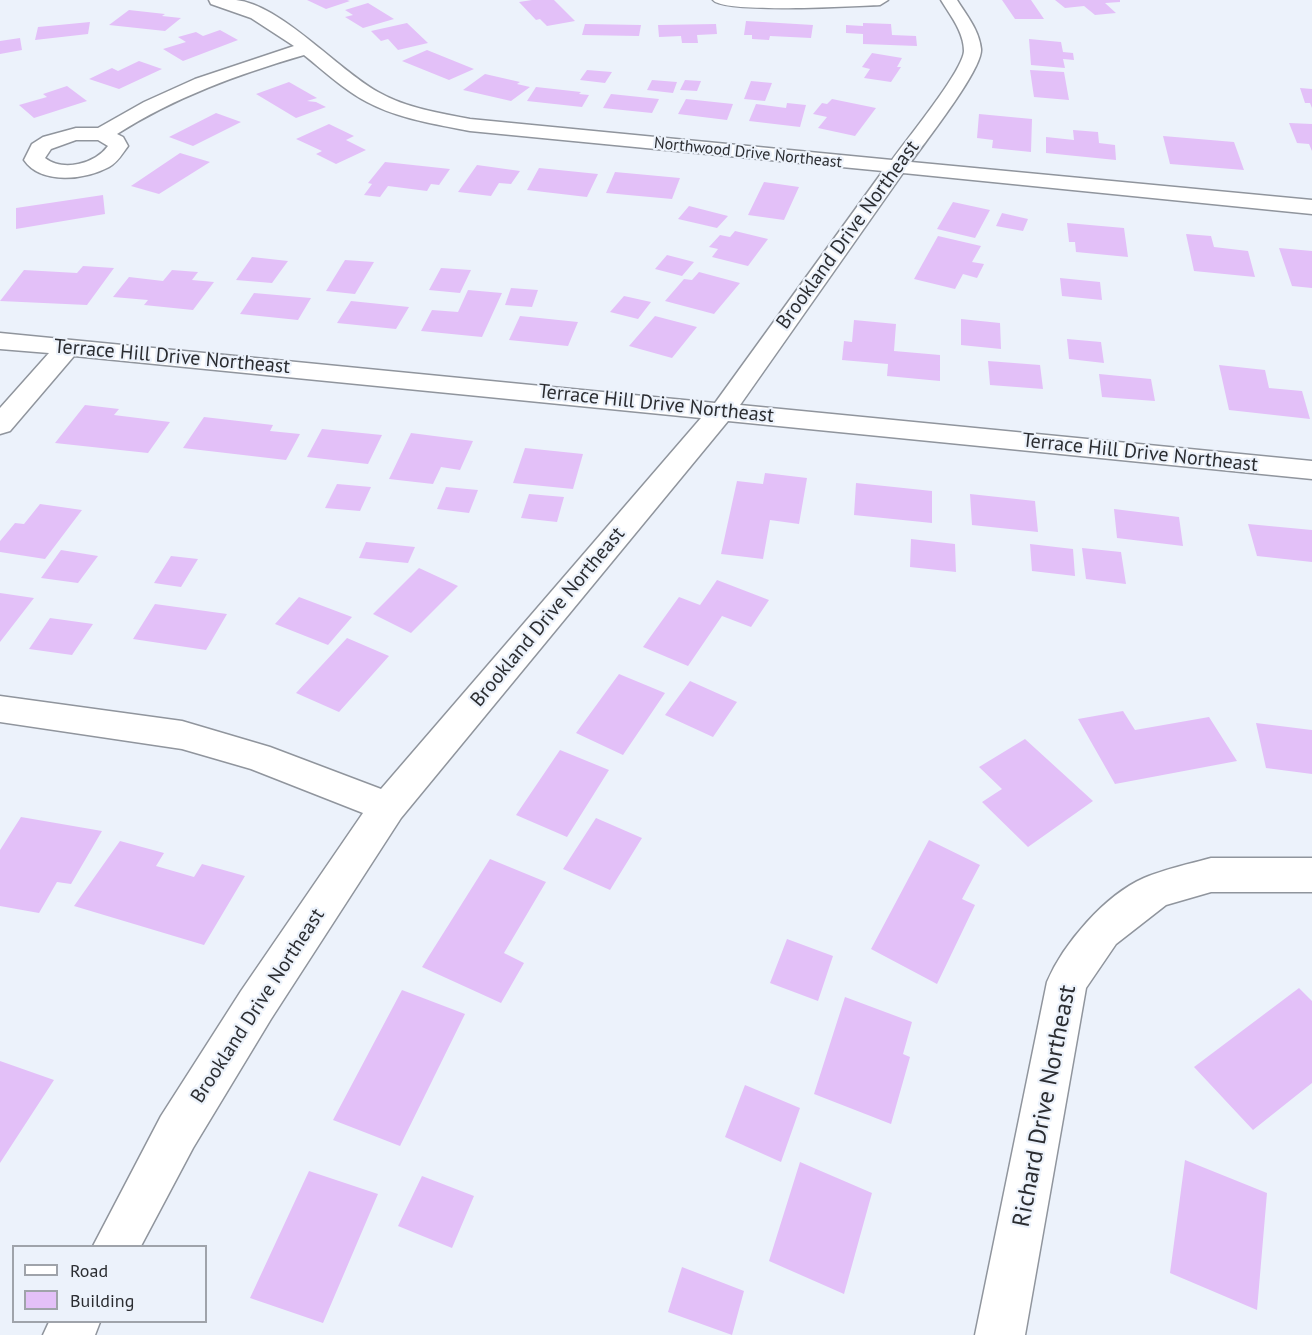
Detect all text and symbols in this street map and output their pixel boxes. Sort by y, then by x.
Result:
street label: Northwood Drive Northeast [653,134,843,172]
street label: Brookland Drive Northeast [772,136,924,334]
street label: Terrace Hill Drive Northeast [53,335,291,379]
street label: Terrace Hill Drive Northeast [537,380,775,428]
street label: Terrace Hill Drive Northeast [1021,429,1259,477]
street label: Brookland Drive Northeast [466,522,630,712]
street label: Brookland Drive Northeast [186,904,330,1108]
street label: Richard Drive Northeast [1007,983,1083,1229]
legend [12,1245,207,1323]
text: Road [70,1259,108,1282]
text: Building [70,1289,134,1312]

